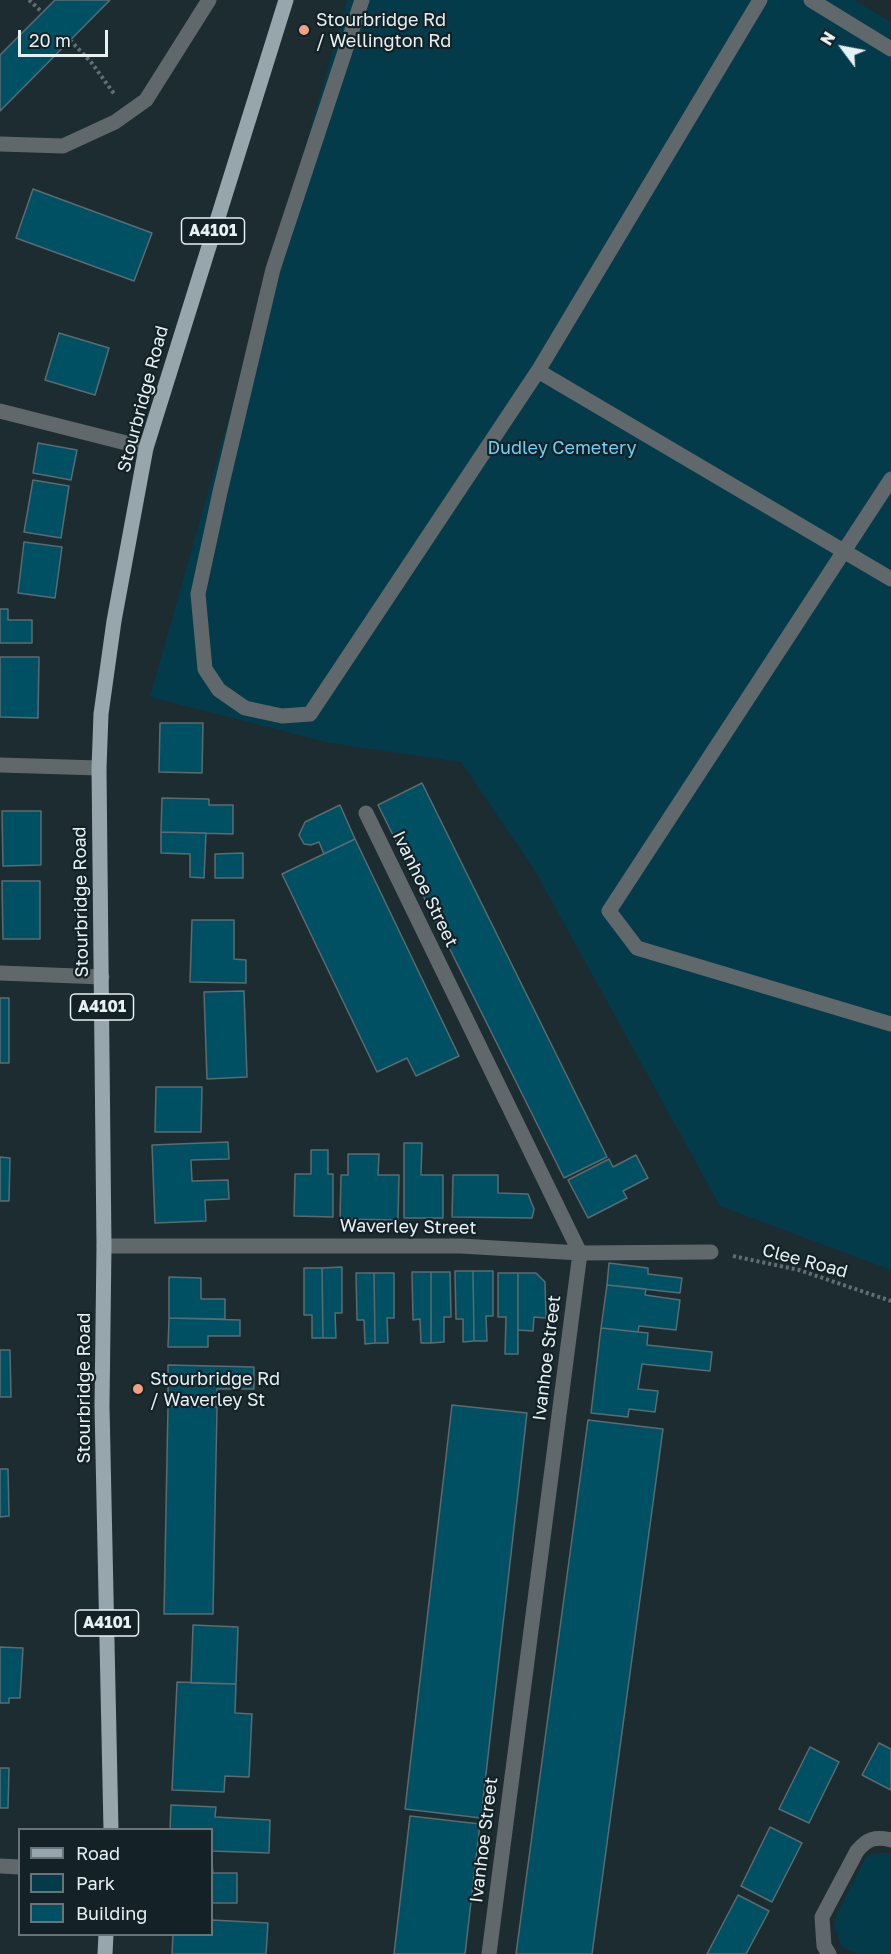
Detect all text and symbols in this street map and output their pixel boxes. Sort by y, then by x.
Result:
place label: Stourbridge Rd / Wellington Rd [316,9,451,52]
scale bar [21,18,111,56]
north arrow [813,18,873,78]
marker: Stourbridge Rd / Wellington Rd [297,23,311,37]
text: N [816,28,839,49]
text: 20 m [29,29,71,51]
road number: A4101 [182,218,244,244]
street label: Stourbridge Road [113,323,173,475]
park label: Dudley Cemetery [487,437,637,459]
street label: Stourbridge Road [69,826,93,978]
street label: Ivanhoe Street [388,827,462,951]
road number: A4101 [70,994,134,1020]
street label: Waverley Street [339,1215,477,1239]
street label: Clee Road [760,1239,850,1283]
street label: Ivanhoe Street [529,1294,565,1422]
street label: Stourbridge Road [73,1312,95,1464]
place label: Stourbridge Rd / Waverley St [150,1368,280,1410]
marker: Stourbridge Rd / Waverley St [131,1382,145,1396]
road number: A4101 [76,1610,138,1636]
street label: Ivanhoe Street [466,1776,502,1904]
legend [18,1828,213,1936]
text: Road [76,1842,120,1864]
text: Park [76,1872,115,1894]
text: Building [76,1902,147,1924]

